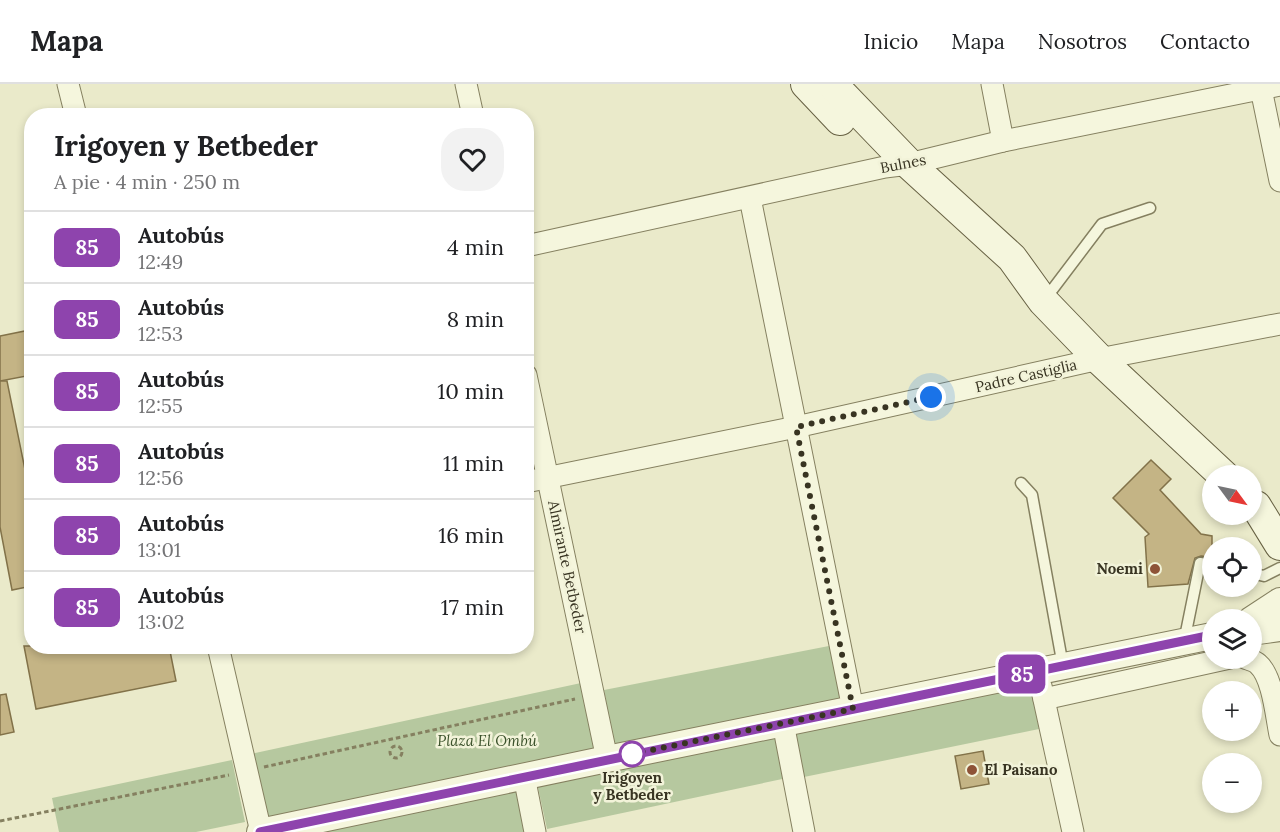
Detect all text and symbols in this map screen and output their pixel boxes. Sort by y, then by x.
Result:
text: Mapa [30,23,103,59]
text: Inicio [863,28,918,55]
text: Mapa [951,28,1005,55]
text: Nosotros [1038,28,1127,55]
text: Contacto [1160,28,1250,55]
text: Irigoyen y Betbeder [54,128,318,164]
button: heart [441,128,504,191]
street label: Bulnes [878,150,928,177]
text: A pie · 4 min · 250 m [54,169,240,194]
text: Autobús [138,221,224,249]
text: 4 min [447,233,504,261]
text: 85 [75,234,99,261]
text: 12:49 [138,249,183,274]
text: Autobús [138,293,224,321]
text: 8 min [447,305,504,333]
text: 85 [75,306,99,333]
text: 12:53 [138,321,183,346]
street label: Padre Castiglia [973,354,1079,396]
text: Autobús [138,365,224,393]
text: 10 min [437,377,504,405]
text: 85 [75,378,99,405]
your location [916,382,946,412]
text: 12:55 [138,393,183,418]
text: Autobús [138,437,224,465]
text: 11 min [443,449,504,477]
text: 85 [75,450,99,477]
text: 12:56 [138,465,183,490]
north arrow [1202,465,1262,525]
map controls [1202,465,1262,813]
street label: Almirante Betbeder [544,498,591,636]
text: Autobús [138,509,224,537]
text: 16 min [438,521,504,549]
text: 85 [75,522,99,549]
text: 13:01 [138,537,181,562]
button: locate [1202,537,1262,597]
place label: Noemi [1097,559,1143,578]
marker: Noemi [1148,562,1162,576]
text: Autobús [138,581,224,609]
text: 17 min [441,593,504,621]
text: 85 [75,594,99,621]
text: 13:02 [138,609,184,634]
button: layers [1202,609,1262,669]
line badge: 85 [995,654,1049,694]
text: 85 [1010,661,1034,688]
button: + [1202,681,1262,741]
park label: Plaza El Ombú [437,731,537,750]
marker: Irigoyen y Betbeder [619,741,645,767]
button: − [1202,753,1262,813]
place label: El Paisano [984,760,1058,779]
marker: El Paisano [965,763,979,777]
place label: Irigoyen y Betbeder [593,768,671,804]

